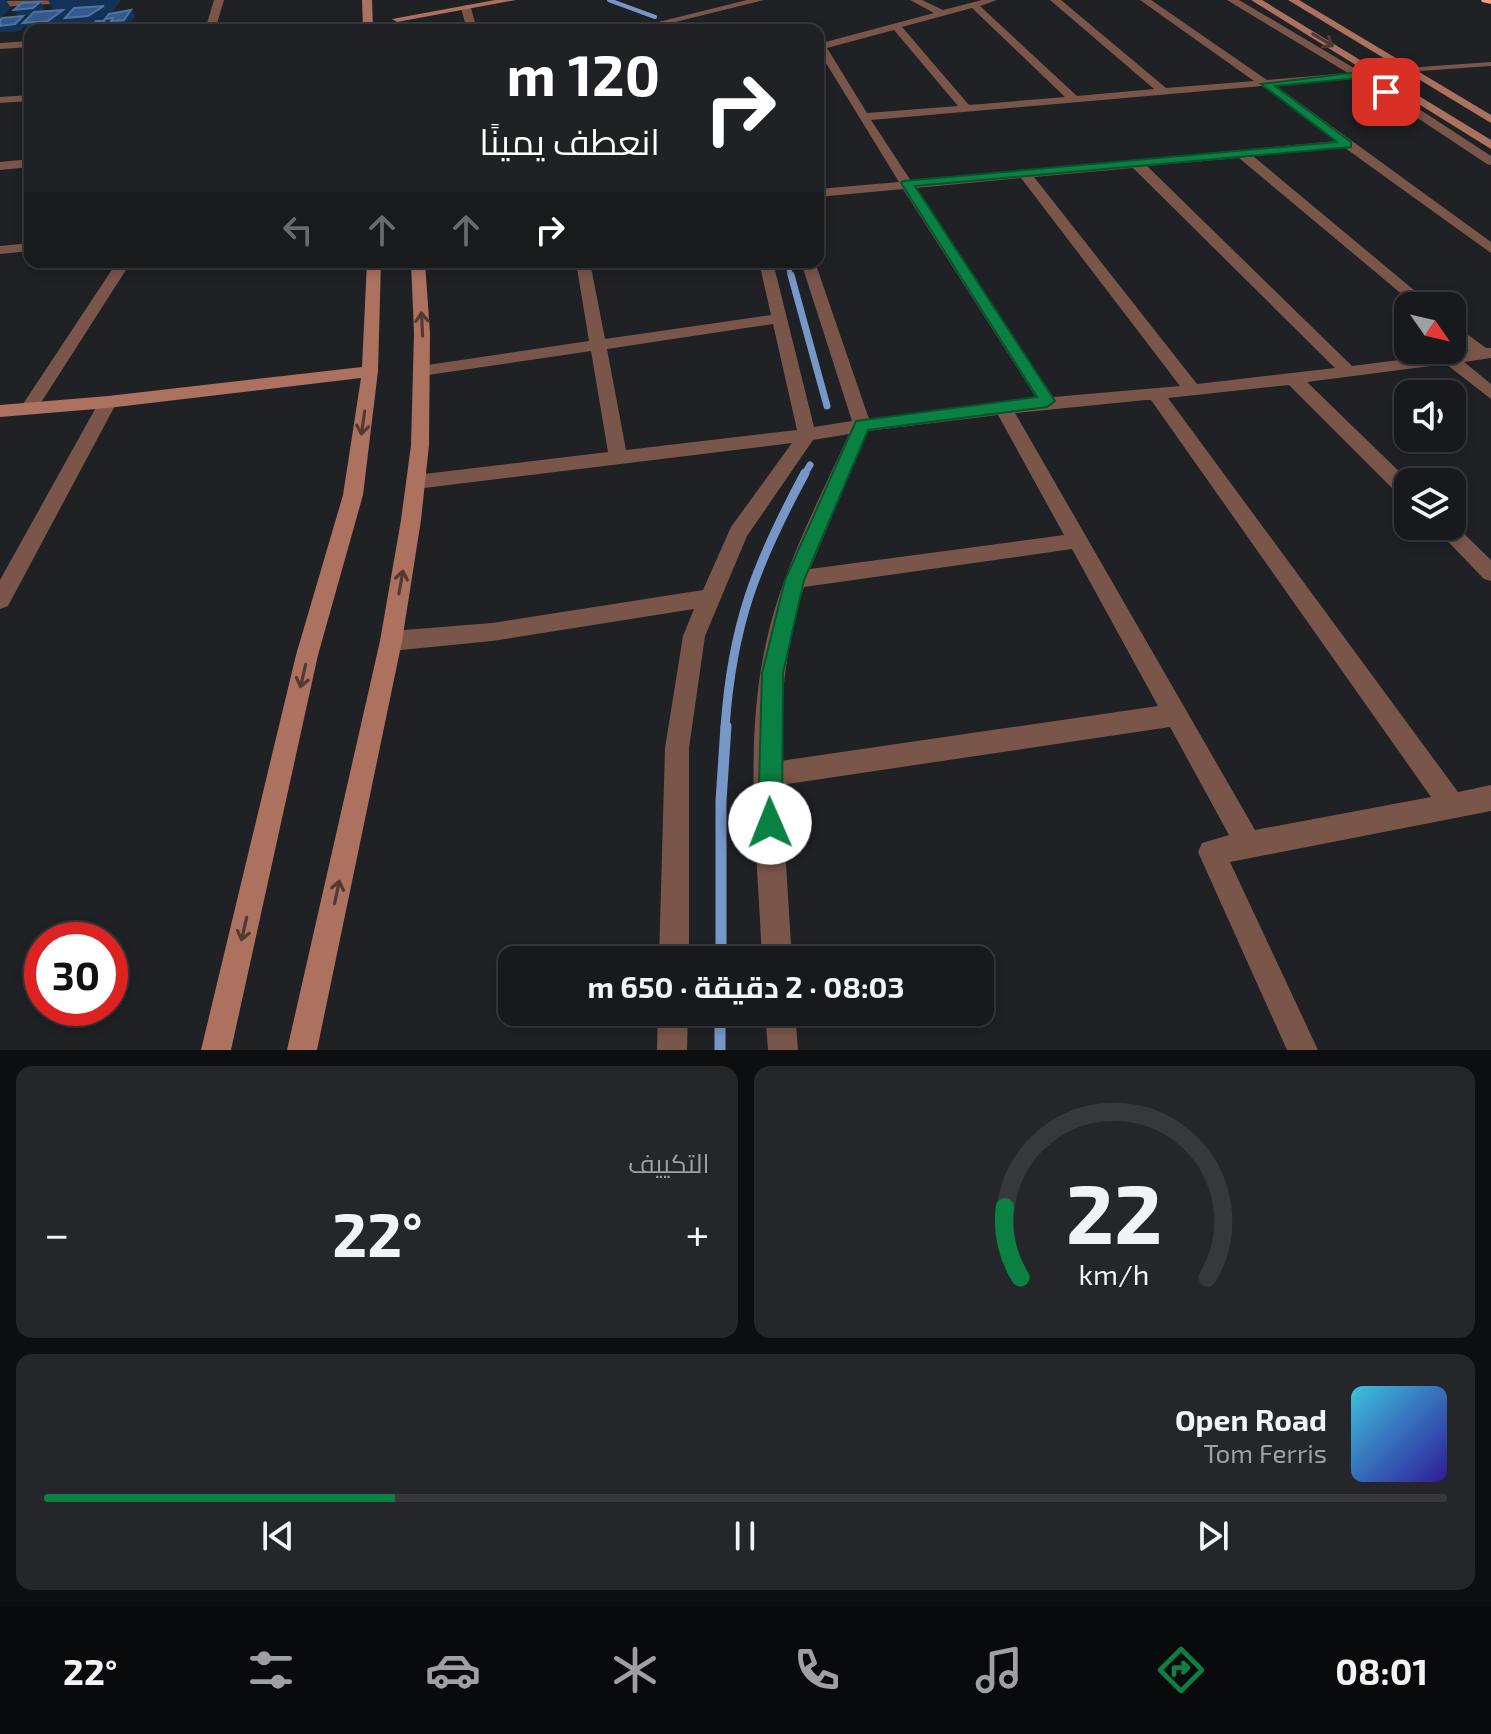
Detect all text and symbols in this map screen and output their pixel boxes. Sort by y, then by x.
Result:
one-way arrow [1311,32,1334,48]
text: 120 m [506,40,660,107]
icon: right [688,56,792,160]
pin [1352,58,1420,126]
icon: arrive [1364,70,1408,114]
text: انعطف يمينًا [479,119,660,162]
icon: left [276,208,320,252]
icon: ahead [360,208,404,252]
icon: ahead [444,208,488,252]
icon: right [528,208,572,252]
north arrow [1394,292,1466,364]
map controls [1394,292,1466,540]
one-way arrow [414,311,429,338]
button: sound [1394,380,1466,452]
one-way arrow [355,410,370,436]
button: layers [1394,468,1466,540]
one-way arrow [394,570,409,596]
one-way arrow [295,662,310,688]
position arrow [728,781,812,865]
one-way arrow [330,879,345,905]
one-way arrow [236,916,251,941]
speed limit sign: 30 [24,922,128,1026]
text: 08:03 · 2 دقيقة · 650 m [587,968,905,1004]
text: التكييف [628,1147,710,1178]
text: 22 [1066,1161,1163,1261]
text: 22° [332,1197,423,1269]
text: − [44,1206,70,1259]
text: + [685,1206,710,1259]
text: km/h [1079,1256,1150,1291]
text: Open Road [1175,1401,1327,1437]
text: Tom Ferris [1203,1437,1327,1468]
icon: previous [256,1514,300,1558]
icon: pause [723,1514,767,1558]
icon: next [1191,1514,1235,1558]
icon: filters [243,1642,299,1698]
icon: car [425,1642,481,1698]
icon: climate [607,1642,663,1698]
icon: phone [789,1642,845,1698]
icon: music [971,1642,1027,1698]
icon: directions [1153,1642,1209,1698]
text: 22° [63,1649,117,1692]
text: 08:01 [1335,1649,1428,1692]

